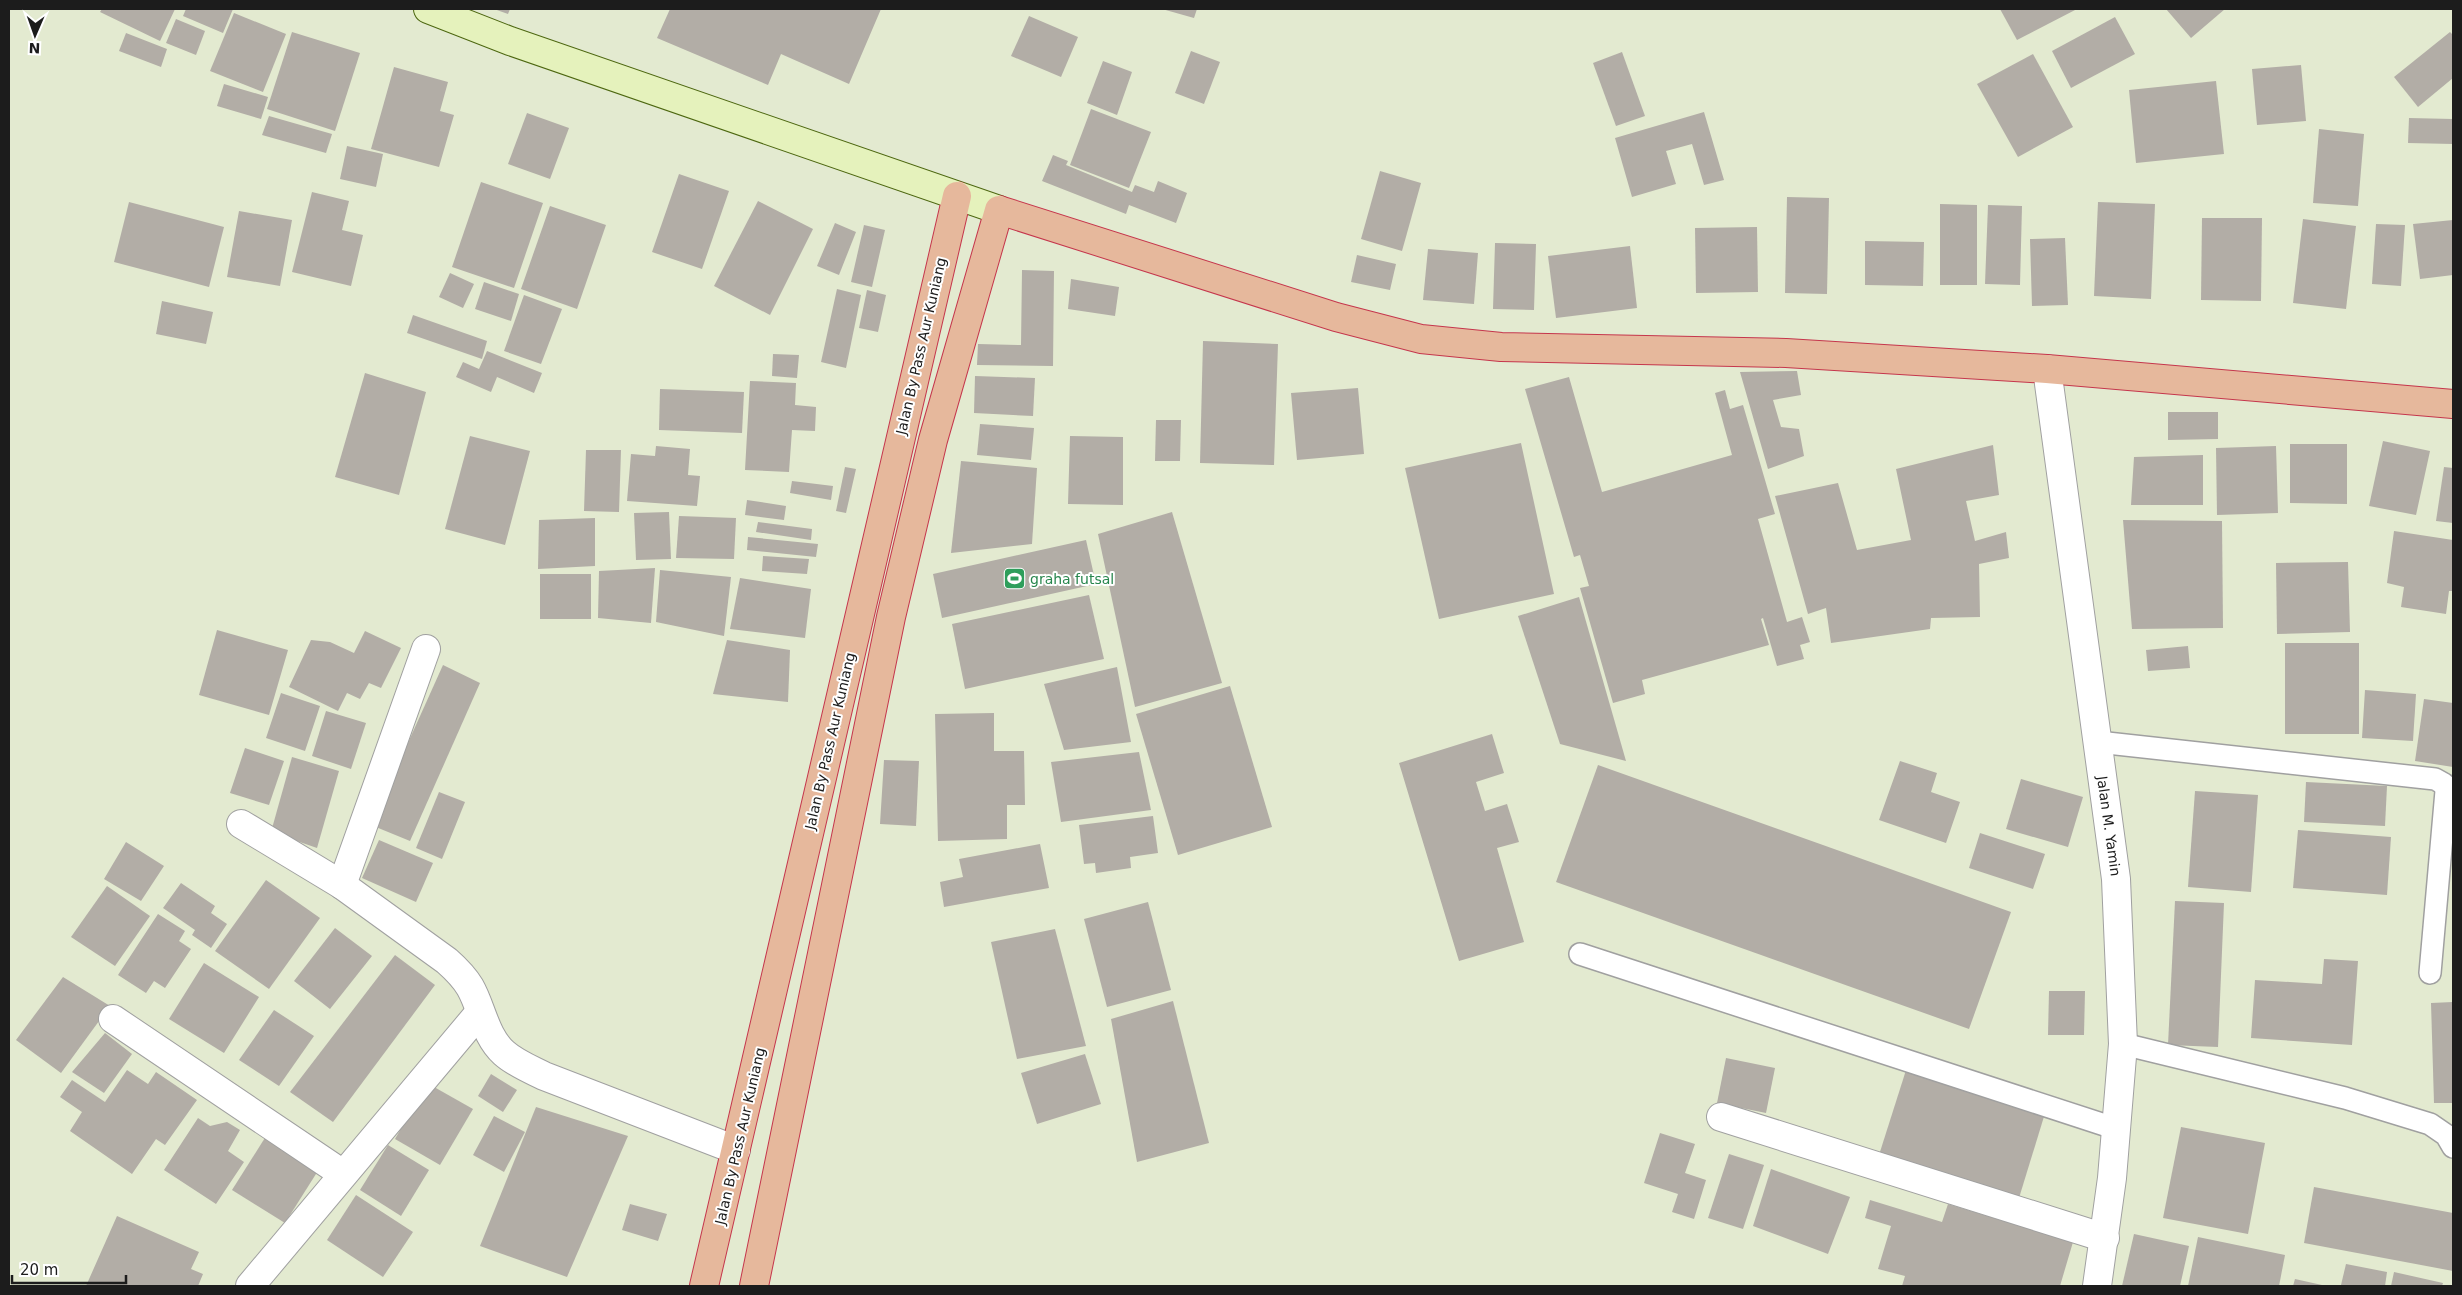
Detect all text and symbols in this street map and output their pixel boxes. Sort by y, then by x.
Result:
north arrow [10,10,60,60]
text: N [28,40,41,56]
street label: Jalan By Pass Aur Kuniang [893,256,949,437]
sports icon: graha futsal [1002,567,1026,591]
place label: graha futsal [1030,571,1114,587]
street label: Jalan By Pass Aur Kuniang [802,651,858,832]
street label: Jalan M. Yamin [2094,774,2124,877]
street label: Jalan By Pass Aur Kuniang [712,1046,768,1227]
scale bar [12,1252,126,1284]
text: 20 m [20,1261,58,1279]

